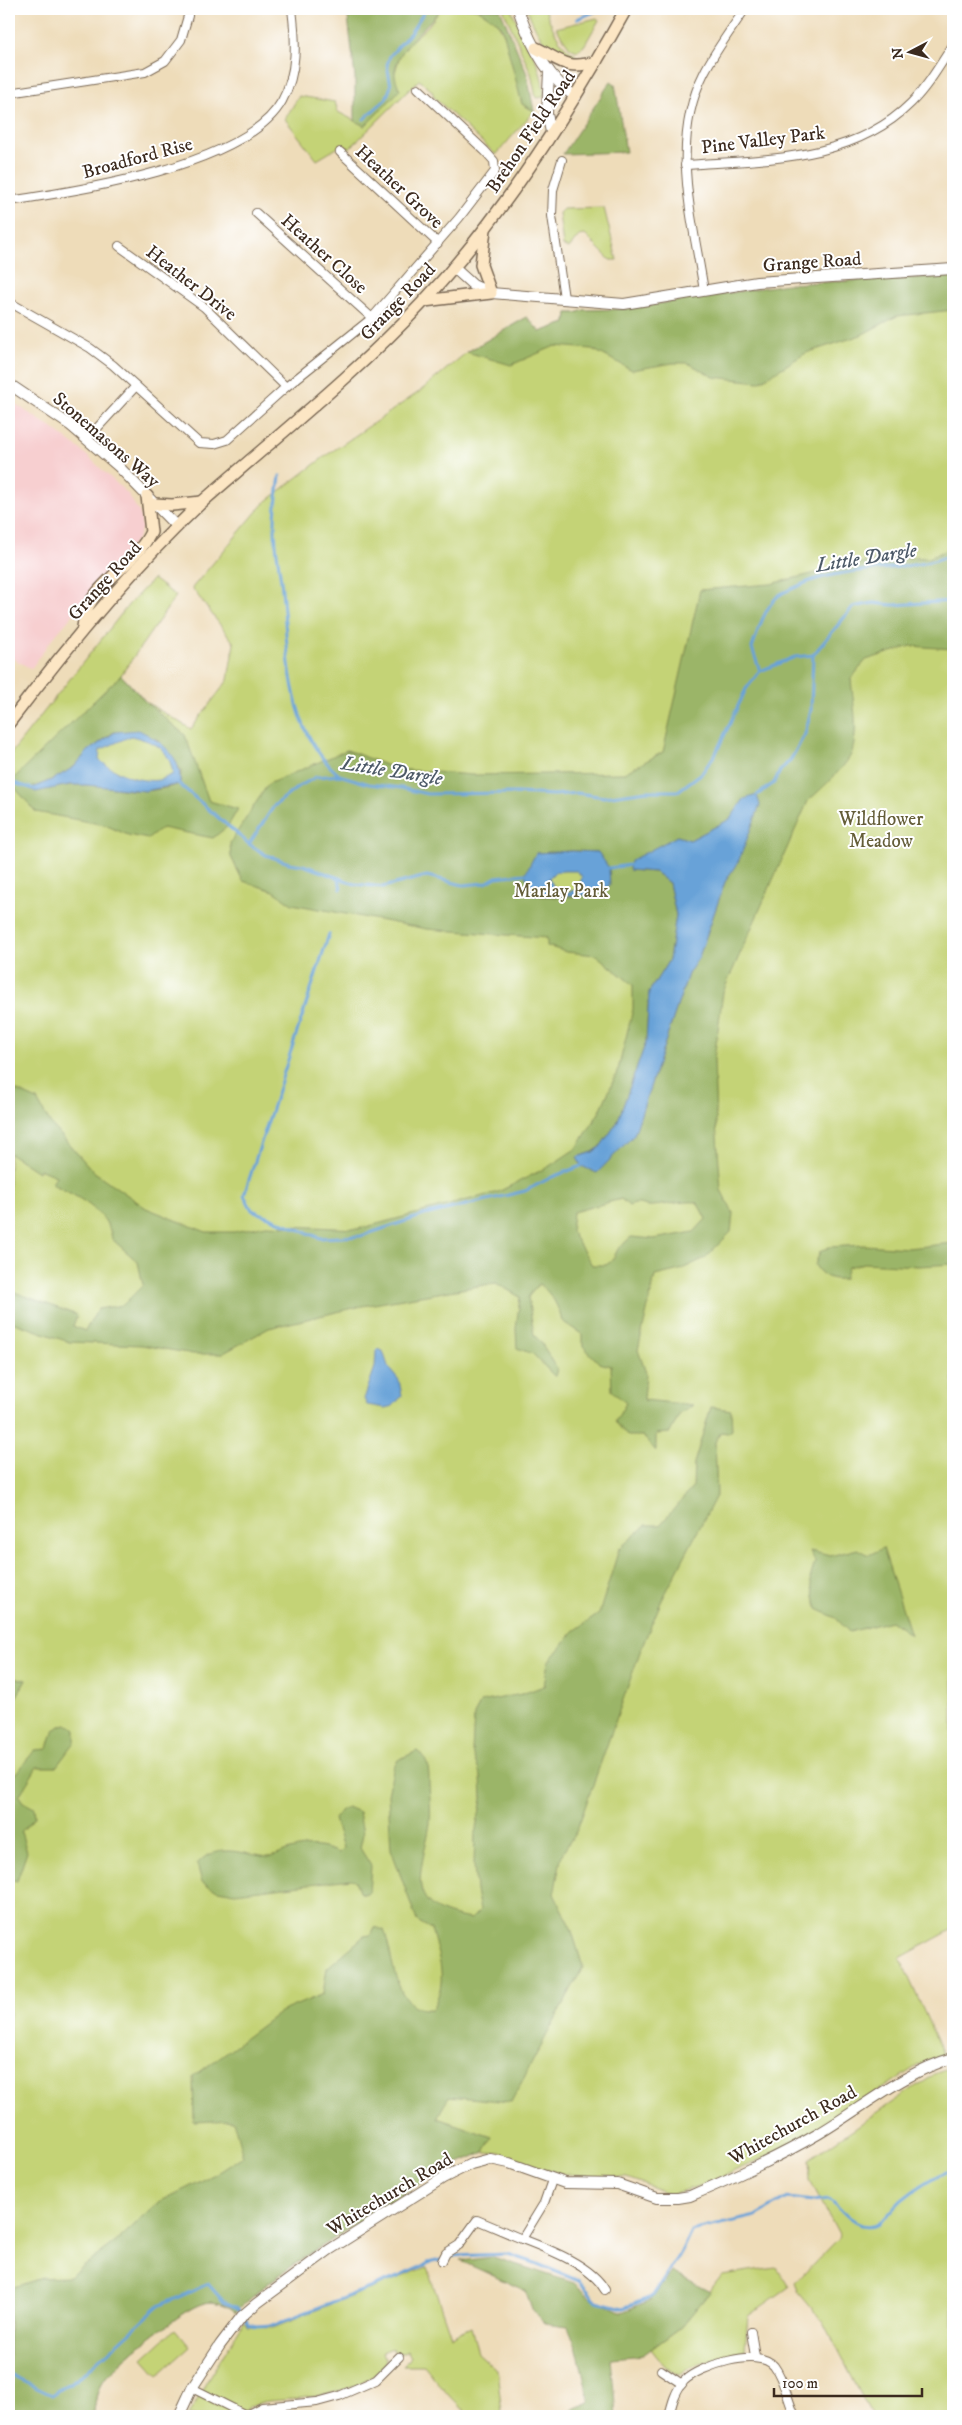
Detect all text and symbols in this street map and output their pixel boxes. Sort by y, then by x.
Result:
north arrow [884,28,934,78]
text: N [888,46,908,60]
street label: Brehon Field Road [482,66,581,198]
street label: Pine Valley Park [700,121,827,159]
street label: Broadford Rise [80,133,195,184]
street label: Heather Grove [350,140,448,234]
street label: Heather Close [276,209,372,299]
street label: Heather Drive [141,241,241,326]
street label: Grange Road [762,248,863,277]
street label: Grange Road [355,258,441,346]
street label: Stonemasons Way [48,387,165,494]
street label: Grange Road [63,536,147,625]
water label: Little Dargle [813,538,920,579]
water label: Little Dargle [339,751,445,792]
park label: Wildflower Meadow [838,808,923,853]
park label: Marlay Park [514,880,609,903]
street label: Whitechurch Road [724,2080,861,2170]
street label: Whitechurch Road [322,2147,457,2241]
scale bar [774,2365,922,2397]
text: 100 m [782,2374,818,2393]

